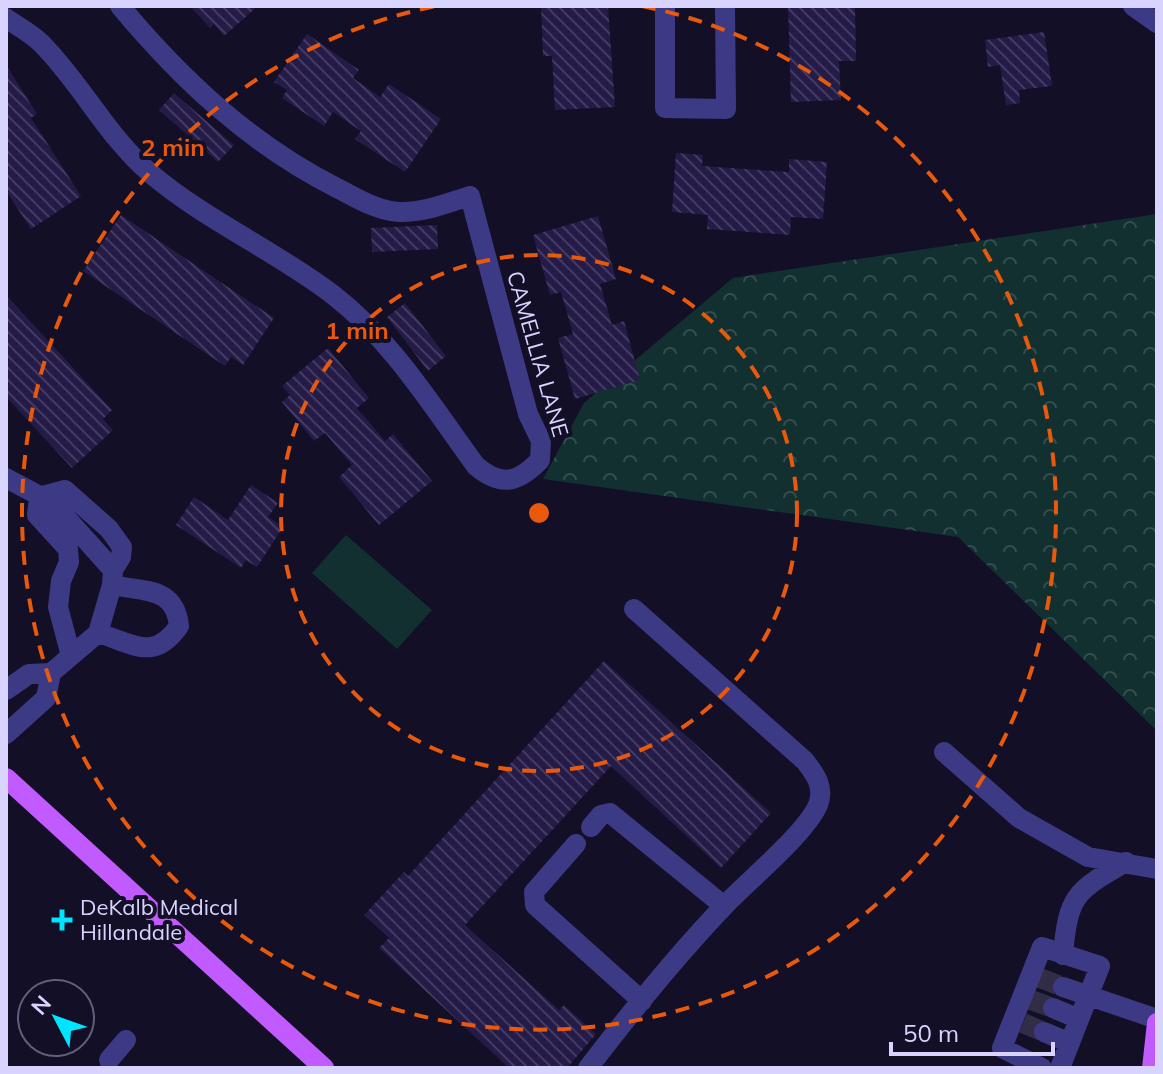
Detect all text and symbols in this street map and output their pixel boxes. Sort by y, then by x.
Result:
text: 2 min [141,132,205,162]
street label: CAMELLIA LANE [501,268,575,440]
text: 1 min [325,315,389,345]
centre of rings [525,499,553,527]
place label: DeKalb Medical Hillandale [80,893,238,946]
marker: DeKalb Medical Hillandale [51,909,73,931]
north arrow [16,978,96,1058]
text: N [25,989,57,1020]
scale bar [891,1006,1053,1056]
text: 50 m [903,1018,959,1048]

